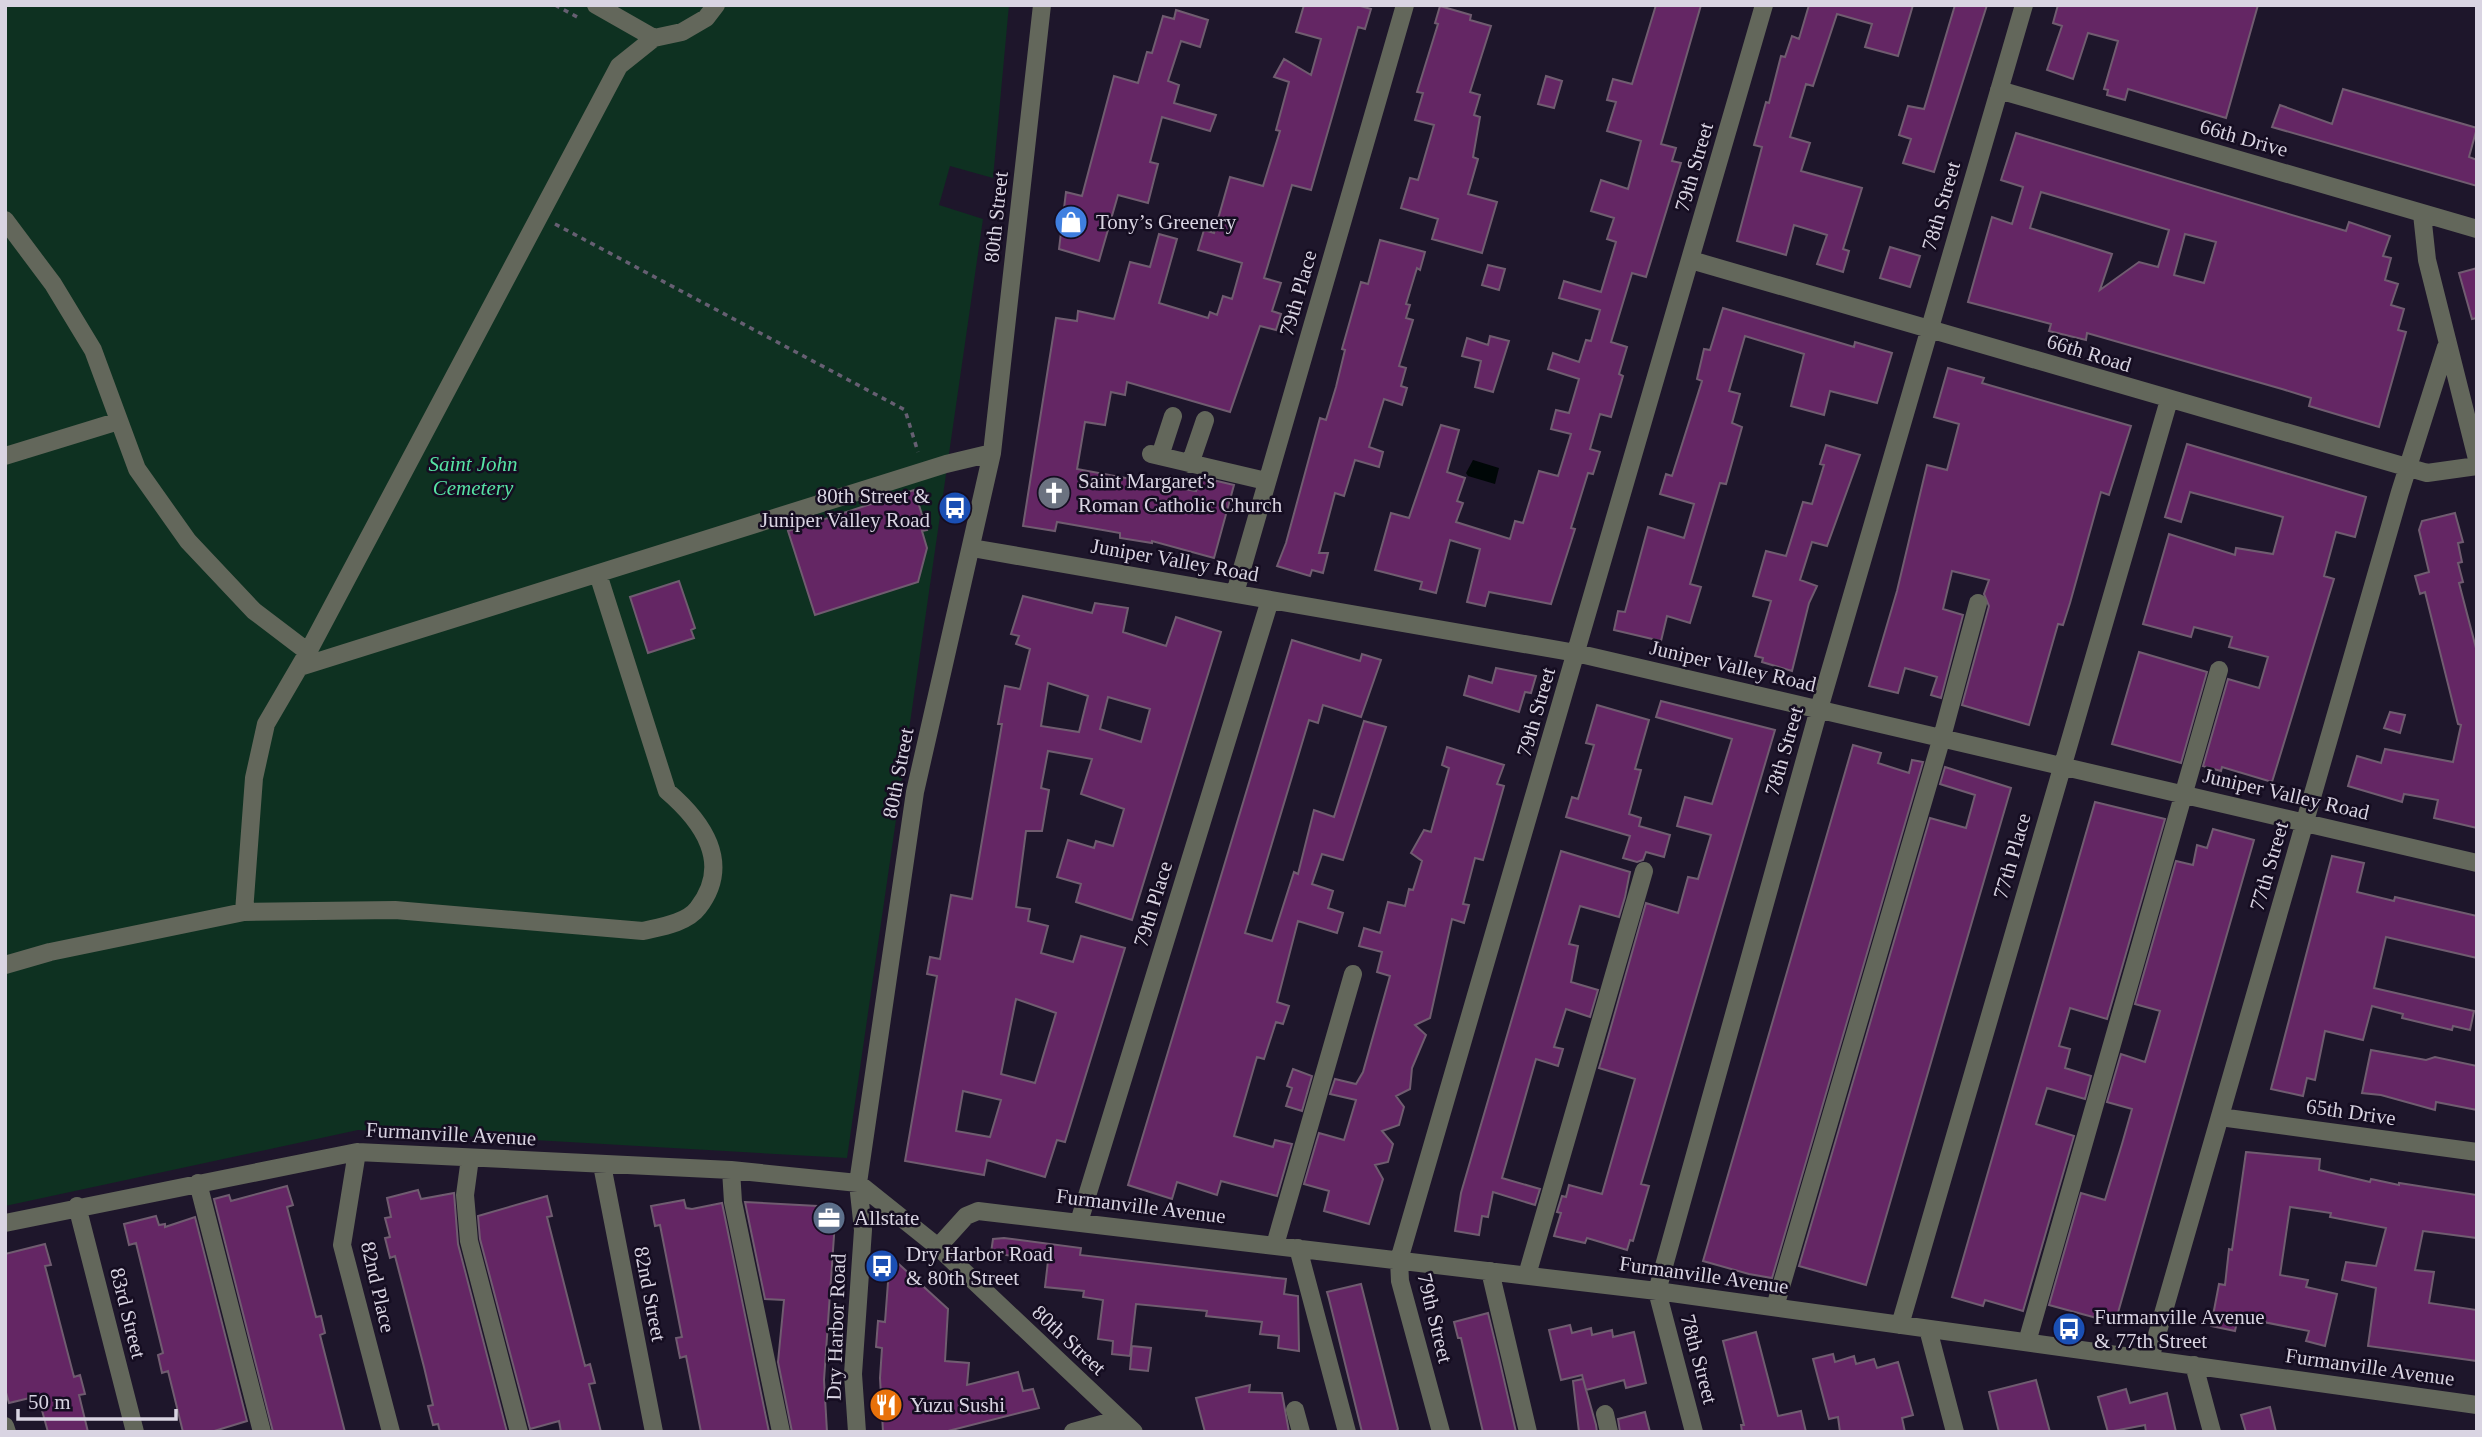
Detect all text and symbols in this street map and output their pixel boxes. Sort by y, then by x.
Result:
street label: 66th Drive [2197,114,2291,162]
street label: 79th Street [1670,120,1718,214]
street label: 78th Street [1917,159,1965,253]
street label: 80th Street [979,170,1013,264]
shop icon: Tony’s Greenery [1052,203,1090,241]
place label: Tony’s Greenery [1096,210,1237,234]
street label: 79th Place [1274,247,1322,339]
street label: 66th Road [2044,329,2135,377]
park label: Saint John Cemetery [428,452,518,500]
place label: Saint Margaret's Roman Catholic Church [1078,469,1283,517]
church icon: Saint Margaret's Roman Catholic Church [1035,474,1073,512]
place label: 80th Street & Juniper Valley Road [760,484,930,532]
bus stop icon: 80th Street & Juniper Valley Road [936,489,974,527]
street label: Juniper Valley Road [1089,533,1261,587]
street label: Juniper Valley Road [1648,635,1819,697]
street label: 79th Street [1512,665,1560,759]
street label: 78th Street [1760,704,1808,798]
street label: 80th Street [877,726,919,820]
street label: Juniper Valley Road [2201,763,2372,825]
street label: 77th Place [1988,810,2036,902]
street label: 77th Street [2245,819,2293,913]
street label: 79th Place [1129,858,1177,950]
street label: 65th Drive [2305,1094,2397,1130]
street label: Furmanville Avenue [365,1118,537,1150]
street label: Furmanville Avenue [1055,1184,1227,1228]
office icon: Allstate [810,1199,848,1237]
place label: Allstate [854,1206,919,1230]
street label: 82nd Place [356,1239,400,1335]
place label: Dry Harbor Road & 80th Street [906,1242,1053,1290]
street label: 82nd Street [629,1244,671,1344]
bus stop icon: Dry Harbor Road & 80th Street [863,1247,901,1285]
street label: Furmanville Avenue [1618,1251,1790,1299]
street label: Dry Harbor Road [821,1253,851,1401]
street label: 83rd Street [105,1265,151,1361]
street label: 79th Street [1412,1271,1458,1365]
street label: 80th Street [1027,1300,1111,1380]
place label: Furmanville Avenue & 77th Street [2094,1305,2265,1353]
bus stop icon: Furmanville Avenue & 77th Street [2050,1310,2088,1348]
street label: 78th Street [1676,1312,1722,1406]
street label: Furmanville Avenue [2284,1343,2456,1391]
scale bar [18,1378,175,1422]
restaurant icon: Yuzu Sushi [867,1386,905,1424]
text: 50 m [28,1390,71,1414]
place label: Yuzu Sushi [910,1393,1005,1417]

